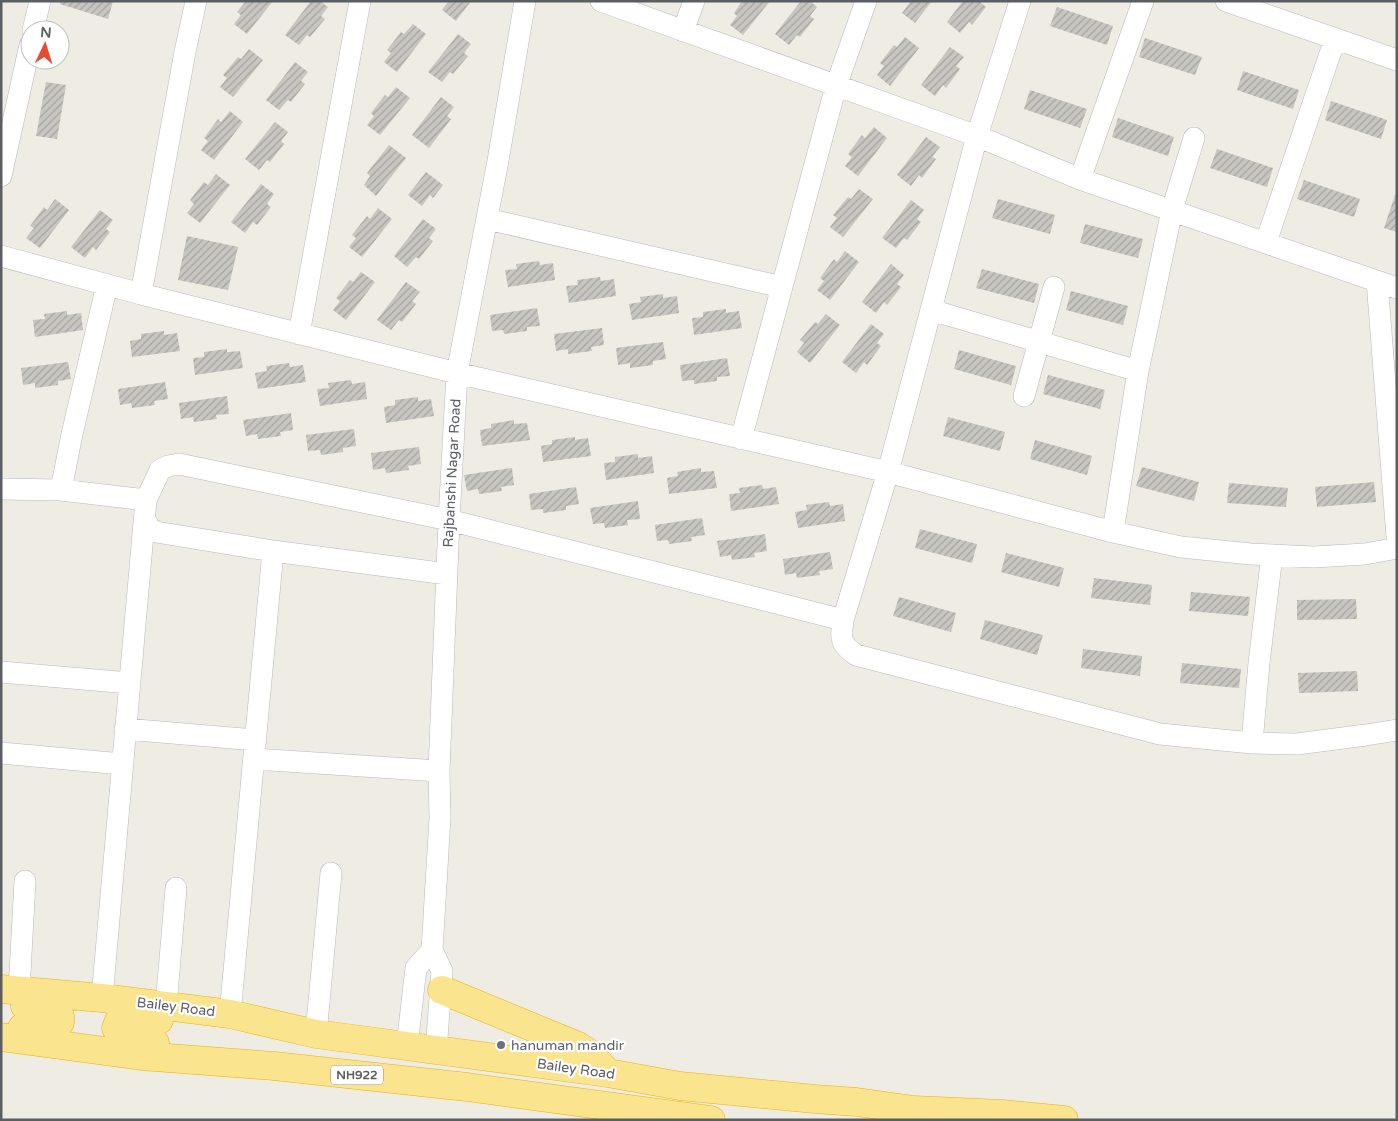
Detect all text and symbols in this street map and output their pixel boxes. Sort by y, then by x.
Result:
north arrow [20,20,70,70]
text: N [40,24,52,41]
street label: Rajbanshi Nagar Road [440,398,464,548]
street label: Bailey Road [136,994,216,1020]
place label: hanuman mandir [511,1037,625,1054]
marker: hanuman mandir [495,1039,507,1051]
street label: Bailey Road [536,1055,616,1083]
road number: NH922 [331,1066,383,1084]

